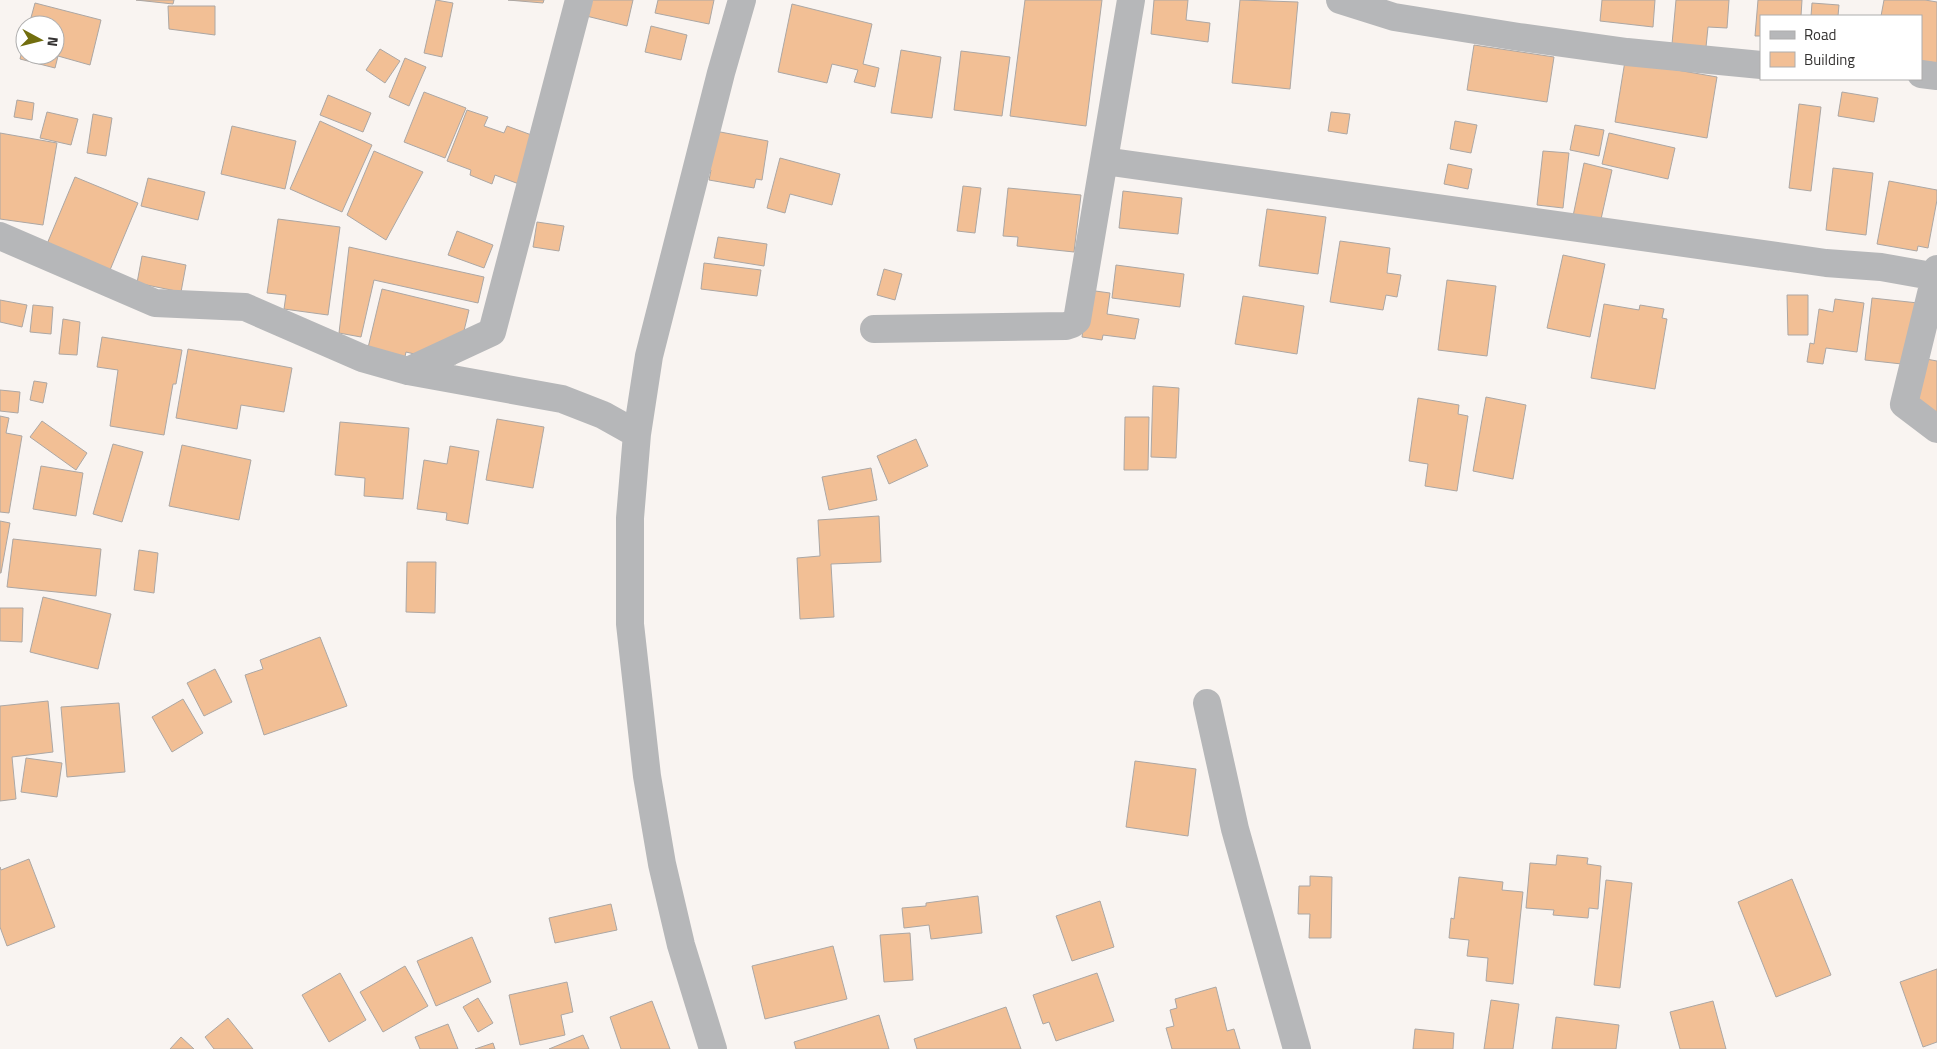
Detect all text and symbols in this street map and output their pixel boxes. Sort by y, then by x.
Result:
north arrow [15,15,65,65]
legend [1760,15,1922,80]
text: Road [1804,23,1836,46]
text: N [42,36,64,48]
text: Building [1804,48,1855,71]

